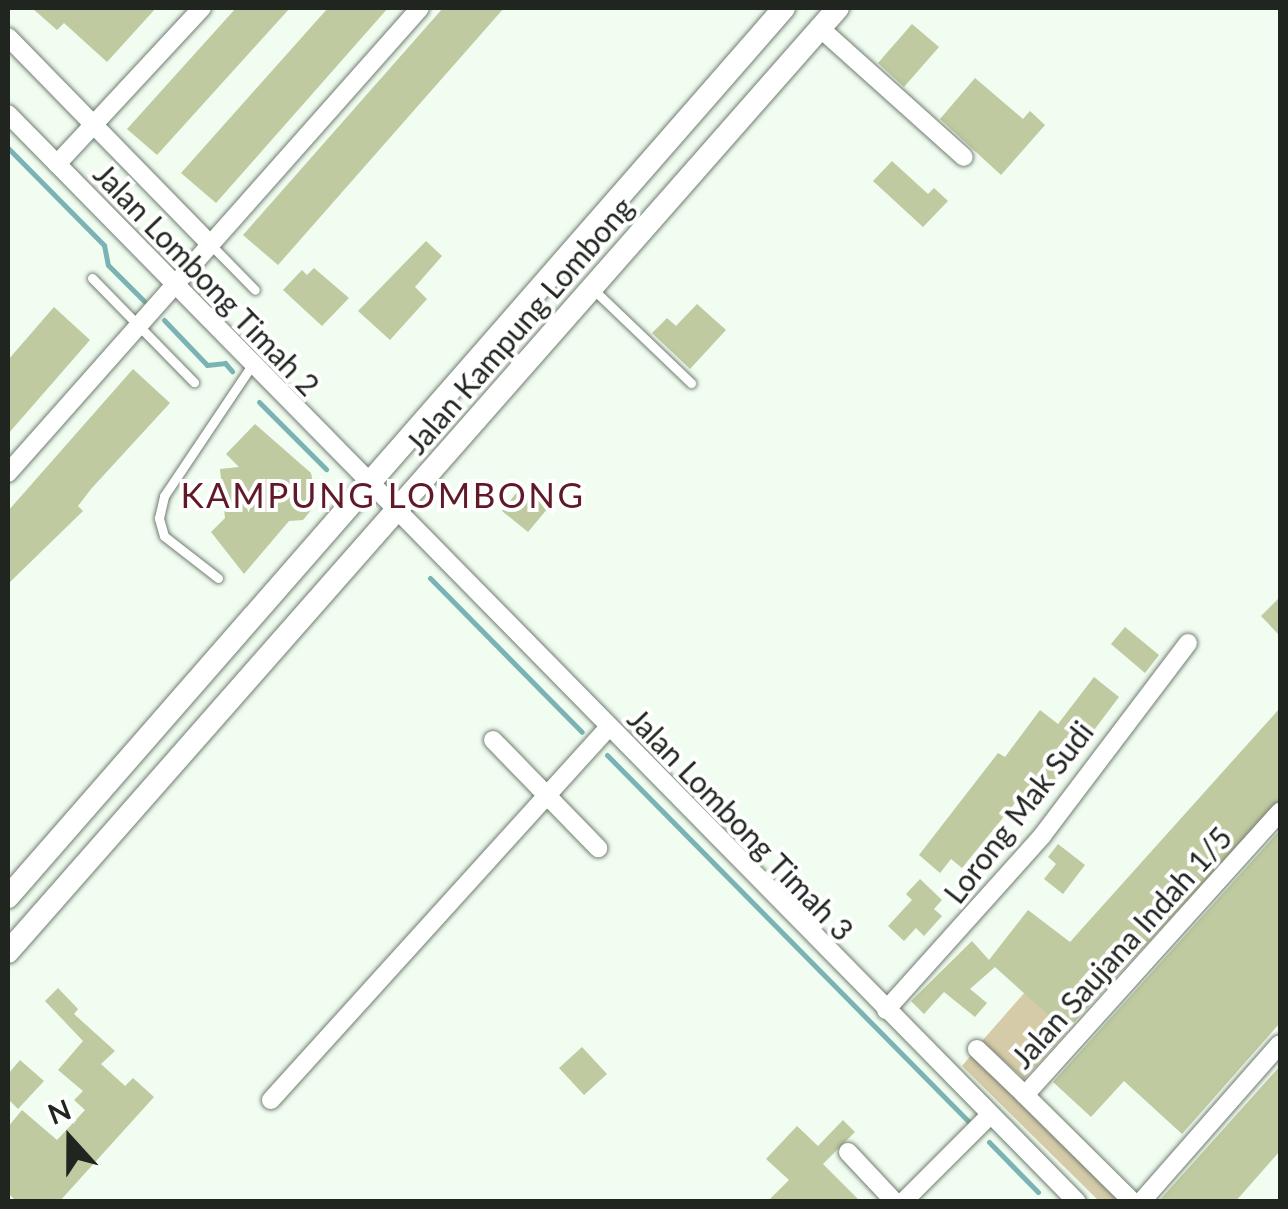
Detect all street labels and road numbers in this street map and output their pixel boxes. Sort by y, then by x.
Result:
street label: Jalan Lombong Timah 2 [87,155,327,403]
street label: Jalan Kampung Lombong [398,189,640,461]
street label: Jalan Lombong Timah 3 [621,700,861,948]
street label: Lorong Mak Sudi [936,714,1100,910]
street label: Jalan Saujana Indah 1/5 [1003,819,1239,1075]

